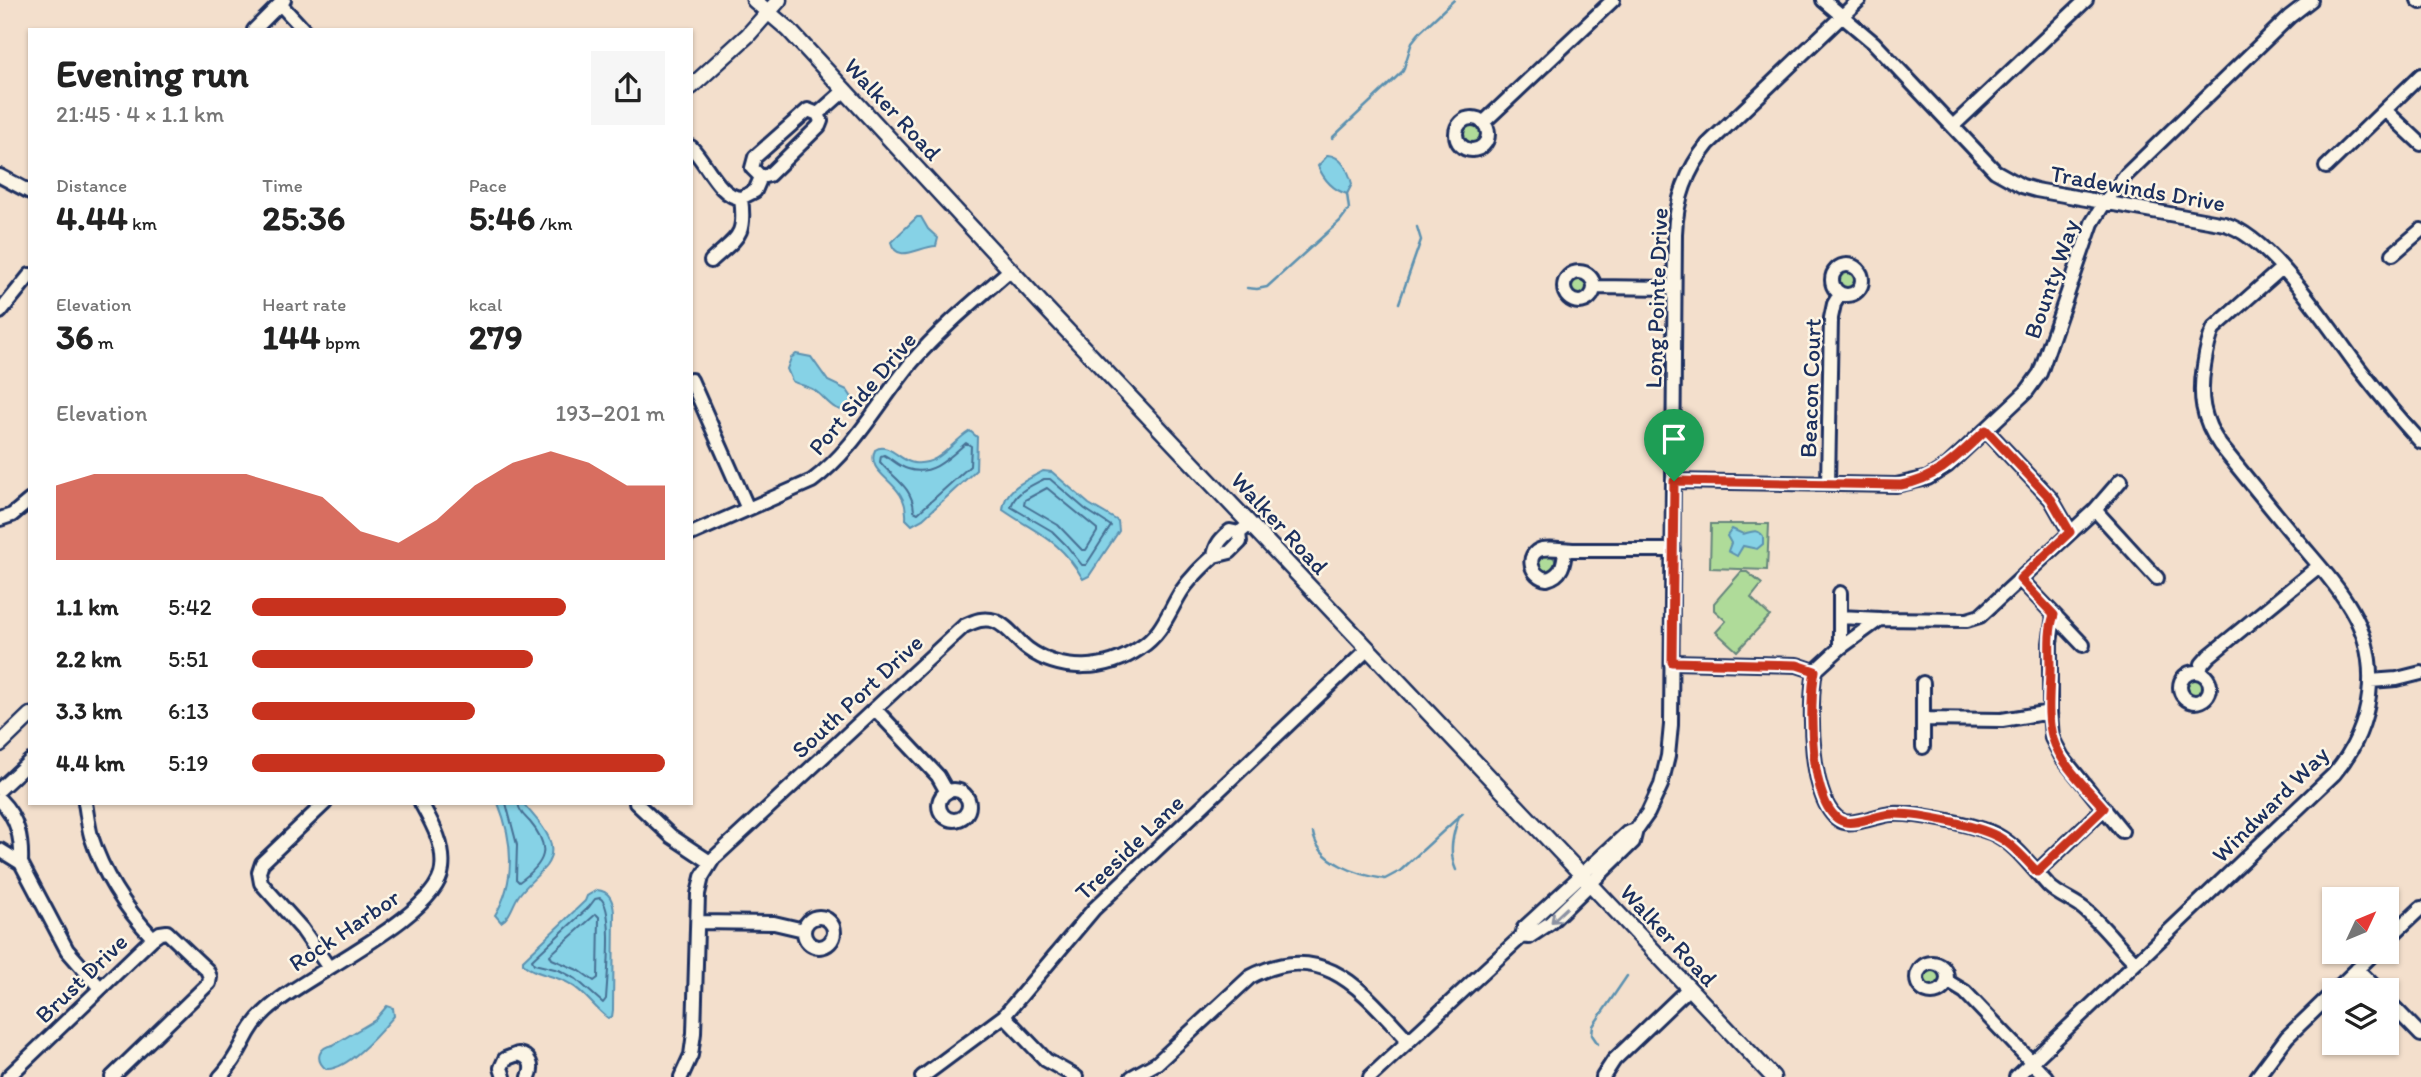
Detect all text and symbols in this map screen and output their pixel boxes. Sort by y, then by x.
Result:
text: Evening run [56,51,249,97]
button: share [591,51,665,125]
street label: Walker Road [838,52,948,166]
text: 21:45 · 4 × 1.1 km [56,100,224,128]
street label: Tradewinds Drive [2048,158,2228,218]
text: Distance [56,174,127,197]
text: Time [262,174,303,197]
text: Pace [469,174,507,197]
text: 4.44 [56,197,128,239]
text: 25:36 [262,197,345,239]
text: 5:46 [469,197,535,239]
street label: Long Pointe Drive [1638,207,1674,389]
text: km [128,212,157,235]
text: /km [535,212,573,235]
street label: Bounty Way [2017,215,2085,343]
text: Elevation [56,293,132,316]
text: Heart rate [262,293,346,316]
text: kcal [469,293,502,316]
text: 36 [56,316,94,358]
text: 144 [262,316,321,358]
text: 279 [469,316,523,358]
street label: Beacon Court [1793,318,1827,458]
street label: Port Side Drive [802,325,922,461]
text: m [94,331,114,354]
text: bpm [321,331,360,354]
text: Elevation [56,399,147,427]
text: 193–201 m [555,399,665,427]
pin [1644,409,1704,481]
icon: arrive [1655,420,1693,458]
street label: Walker Road [1225,466,1335,580]
text: 1.1 km [56,593,119,621]
text: 5:42 [168,593,212,621]
street label: South Port Drive [785,628,929,764]
text: 2.2 km [56,645,121,673]
text: 5:51 [168,645,208,673]
text: 3.3 km [56,697,122,725]
text: 6:13 [168,697,209,725]
street label: Windward Way [2206,739,2335,868]
text: 4.4 km [56,749,125,777]
text: 5:19 [168,749,208,777]
street label: Treeside Lane [1069,788,1189,906]
street label: Walker Road [1614,878,1724,992]
street label: Rock Harbor [283,882,405,978]
north arrow [2322,887,2399,964]
map controls [2322,887,2399,1055]
one-way arrow [1551,906,1568,923]
street label: Brust Drive [29,927,133,1029]
button: layers [2322,978,2399,1055]

